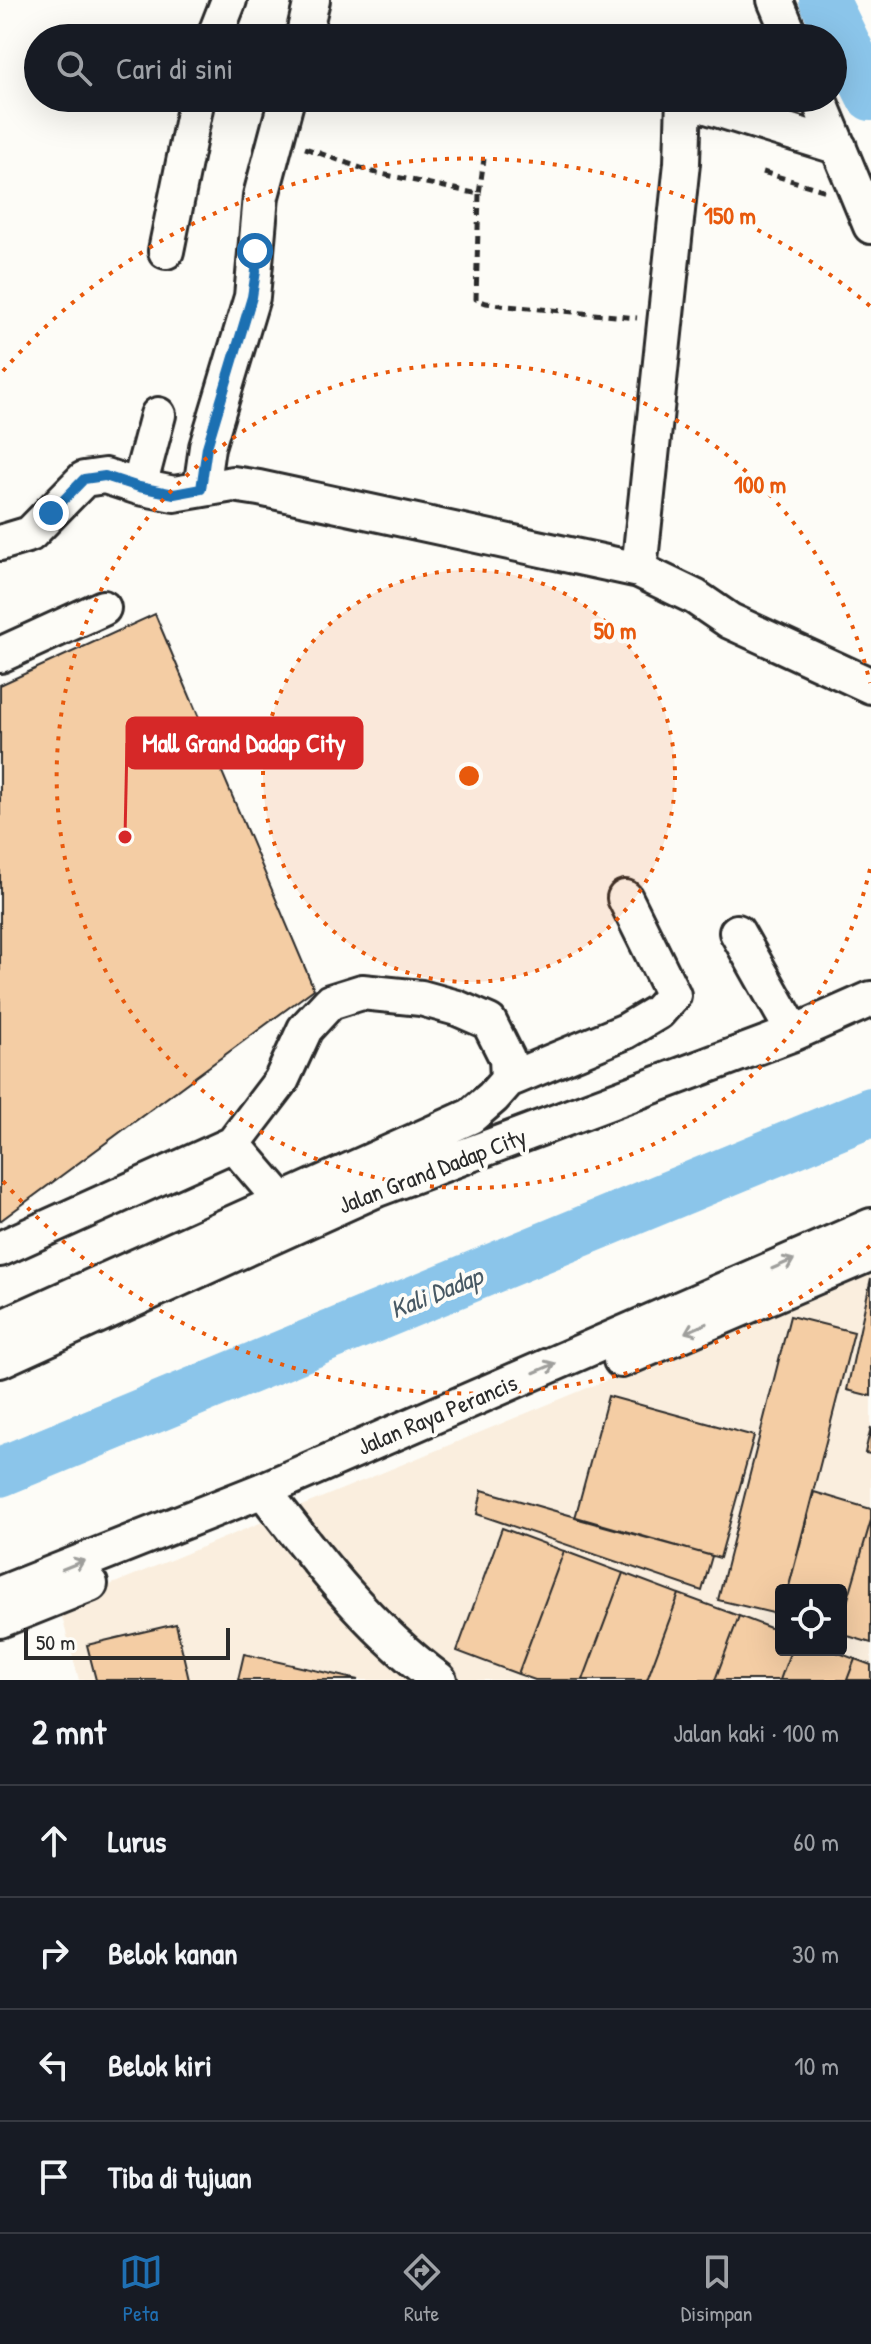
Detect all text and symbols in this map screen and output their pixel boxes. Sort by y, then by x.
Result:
search box [24,24,847,112]
icon: search [52,46,96,90]
text: Cari di sini [116,48,233,88]
text: 150 m [704,199,756,231]
route start [237,233,273,269]
text: 100 m [734,468,786,500]
route end [33,495,69,531]
text: 50 m [594,614,636,646]
callout: Mall Grand Dadap City [127,718,362,768]
text: Mall Grand Dadap City [142,725,346,761]
centre of rings [455,762,483,790]
street label: Jalan Grand Dadap City [334,1119,530,1221]
one-way arrow [771,1256,795,1271]
water label: Kali Dadap [385,1257,489,1327]
one-way arrow [685,1321,709,1336]
one-way arrow [532,1359,557,1374]
street label: Jalan Raya Perancis [352,1366,522,1462]
one-way arrow [60,1557,84,1571]
map controls [775,1584,847,1656]
button: locate [775,1584,847,1656]
scale bar [24,1624,230,1660]
text: 50 m [36,1627,75,1657]
text: 2 mnt [32,1709,106,1755]
text: Jalan kaki · 100 m [673,1715,839,1750]
icon: ahead [32,1819,76,1863]
text: Lurus [108,1821,166,1861]
text: 60 m [793,1824,839,1859]
icon: right [32,1931,76,1975]
text: Belok kanan [108,1933,238,1973]
text: 30 m [792,1936,839,1971]
icon: left [32,2043,76,2087]
text: Belok kiri [108,2045,212,2085]
text: 10 m [794,2048,839,2083]
icon: arrive [32,2155,76,2199]
text: Tiba di tujuan [108,2157,252,2197]
tab: Peta [119,2250,163,2328]
tab: Rute [400,2250,444,2328]
tab: Disimpan [681,2250,752,2328]

